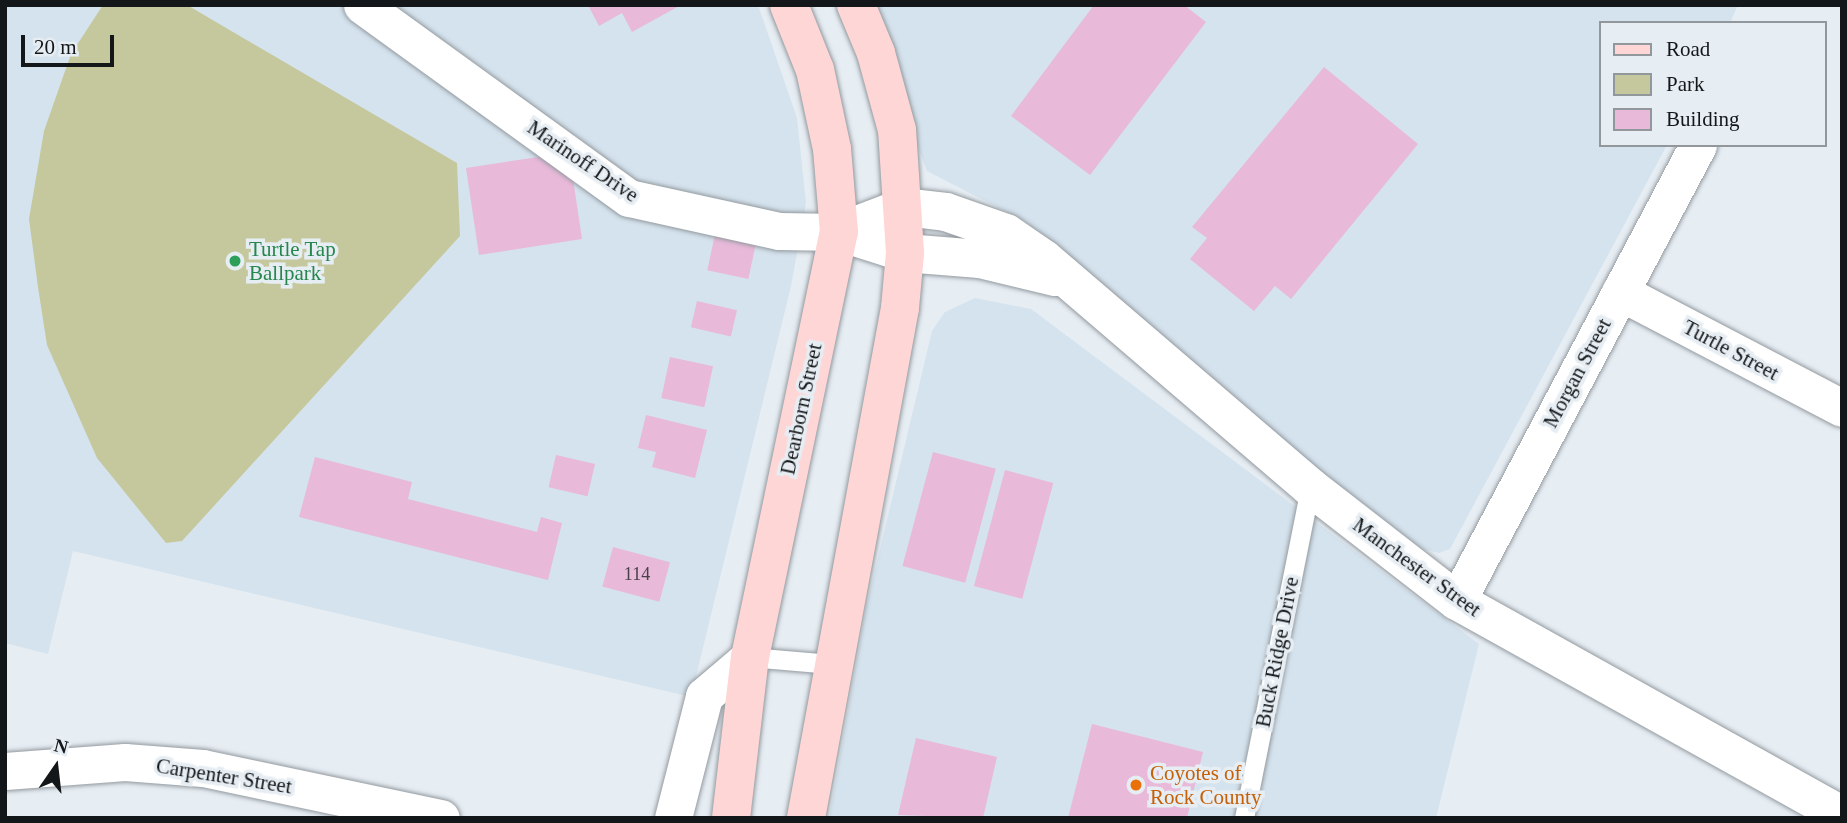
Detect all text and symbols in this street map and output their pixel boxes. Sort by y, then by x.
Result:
scale bar [24,21,117,65]
legend [1598,21,1826,147]
text: 20 m [34,35,77,59]
text: Road [1666,37,1710,61]
text: Park [1666,72,1705,96]
text: Building [1666,107,1740,131]
street label: Marinoff Drive [523,115,643,207]
place label: Turtle Tap Ballpark [249,236,336,286]
marker: Turtle Tap Ballpark [227,253,243,269]
street label: Morgan Street [1538,314,1616,432]
street label: Turtle Street [1679,314,1783,386]
street label: Dearborn Street [775,341,827,477]
street label: Manchester Street [1348,512,1486,622]
house number: 114 [624,563,650,585]
street label: Buck Ridge Drive [1250,575,1304,729]
north arrow [21,732,91,802]
text: N [52,734,70,758]
street label: Carpenter Street [154,753,294,799]
place label: Coyotes of Rock County [1150,760,1261,810]
marker: Coyotes of Rock County [1128,777,1144,793]

